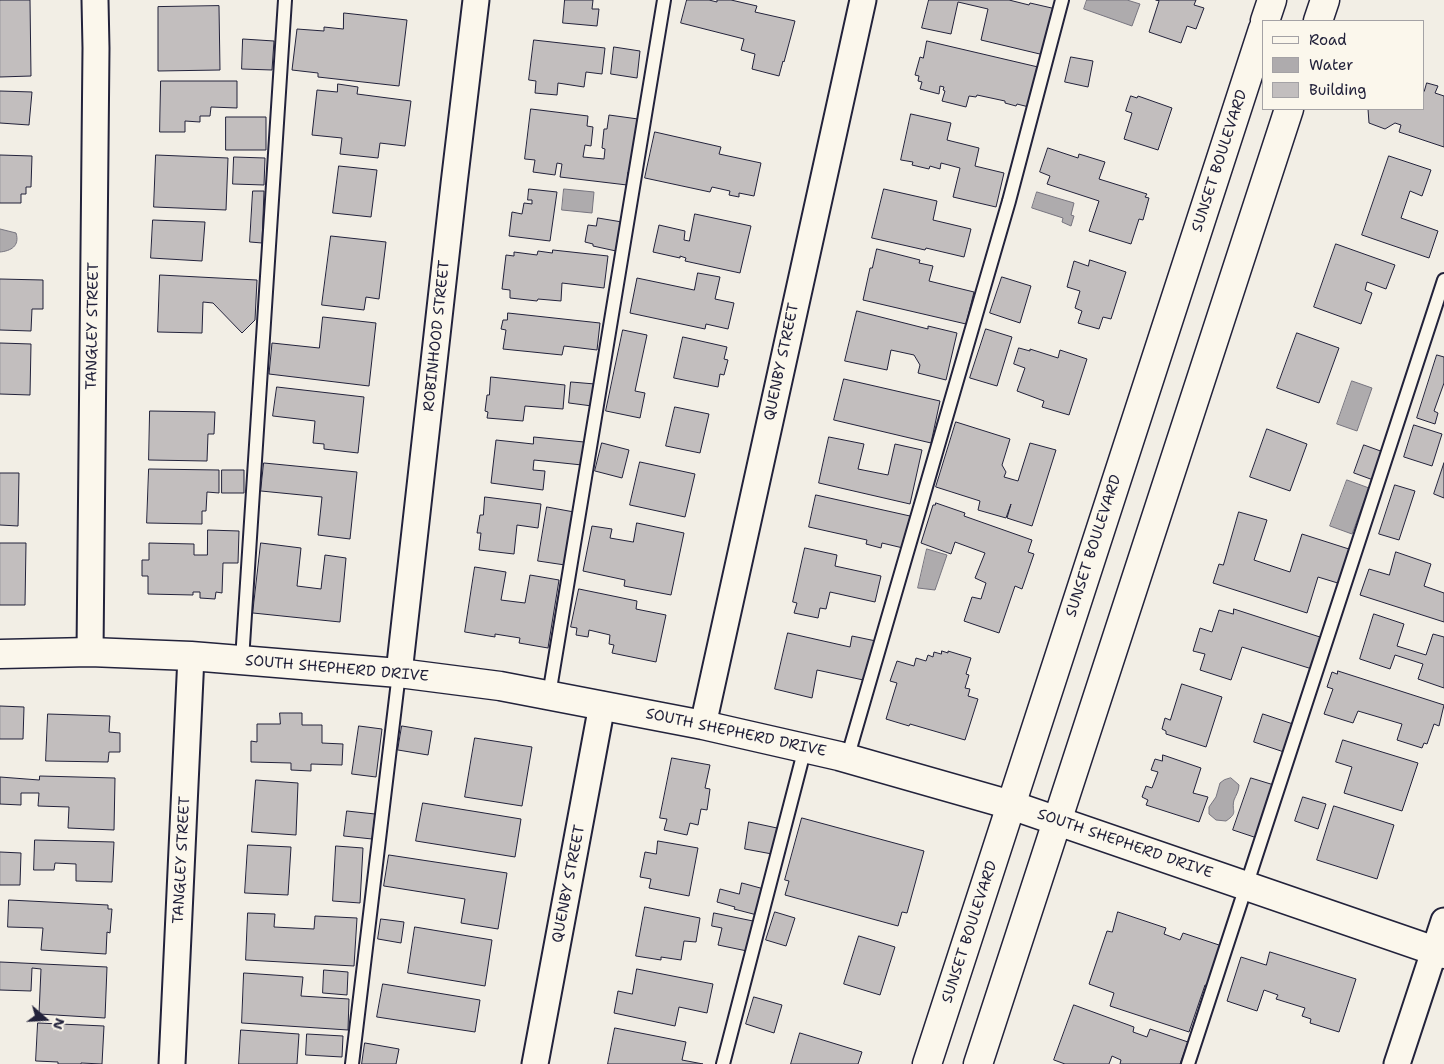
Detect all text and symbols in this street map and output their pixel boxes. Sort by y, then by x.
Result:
legend [1262,20,1424,110]
text: Road [1309,30,1347,50]
text: Water [1309,55,1353,75]
text: Building [1309,80,1366,100]
street label: SUNSET BOULEVARD [1188,87,1252,235]
street label: ROBINHOOD STREET [420,260,454,412]
street label: TANGLEY STREET [83,262,103,390]
street label: QUENBY STREET [761,302,803,422]
street label: SUNSET BOULEVARD [1062,472,1126,620]
street label: SOUTH SHEPHERD DRIVE [244,652,430,686]
street label: SOUTH SHEPHERD DRIVE [644,705,828,761]
street label: TANGLEY STREET [170,796,194,924]
street label: SOUTH SHEPHERD DRIVE [1035,805,1215,883]
street label: QUENBY STREET [549,824,589,944]
street label: SUNSET BOULEVARD [938,858,1002,1006]
north arrow [20,994,70,1044]
text: N [49,1016,69,1032]

